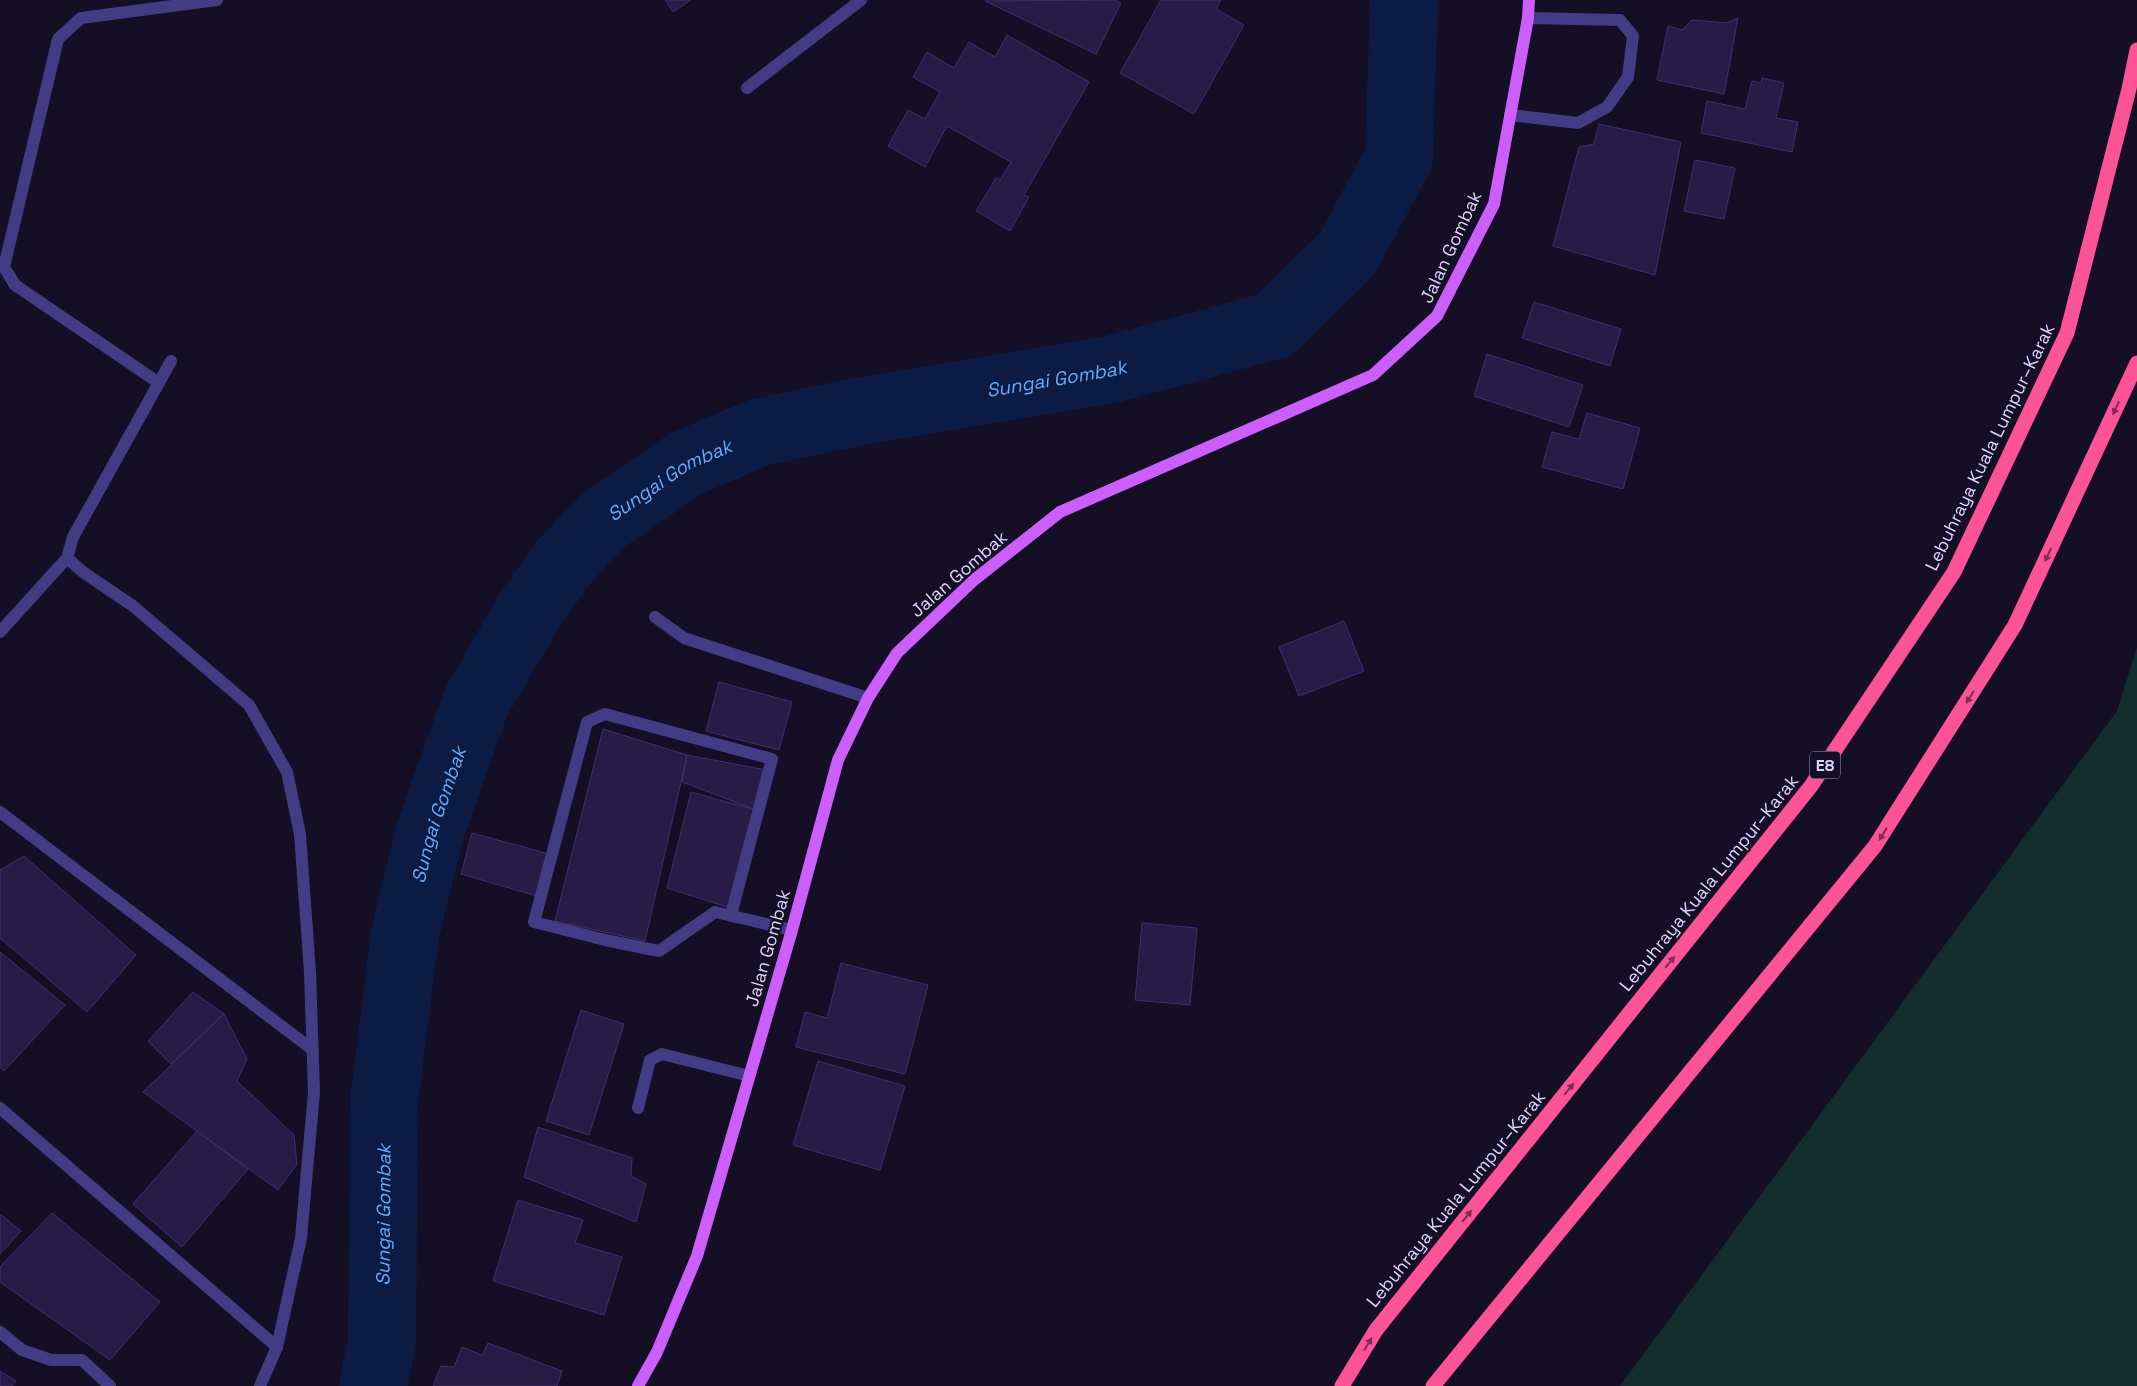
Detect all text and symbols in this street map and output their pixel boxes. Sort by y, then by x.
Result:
street label: Jalan Gombak [1415,187,1487,307]
street label: Lebuhraya Kuala Lumpur–Karak [1920,319,2060,574]
water label: Sungai Gombak [985,353,1132,403]
one-way arrow [2112,400,2121,415]
water label: Sungai Gombak [603,432,738,527]
street label: Jalan Gombak [905,525,1012,622]
one-way arrow [2043,548,2051,562]
one-way arrow [1965,690,1974,703]
water label: Sungai Gombak [406,741,473,886]
road number: E8 [1810,752,1840,778]
street label: Lebuhraya Kuala Lumpur–Karak [1614,769,1803,996]
one-way arrow [1878,828,1887,841]
street label: Jalan Gombak [740,886,795,1009]
one-way arrow [1665,955,1675,969]
one-way arrow [1563,1083,1574,1096]
street label: Lebuhraya Kuala Lumpur–Karak [1361,1085,1550,1312]
water label: Sungai Gombak [370,1141,397,1286]
one-way arrow [1462,1210,1473,1223]
one-way arrow [1363,1338,1372,1351]

